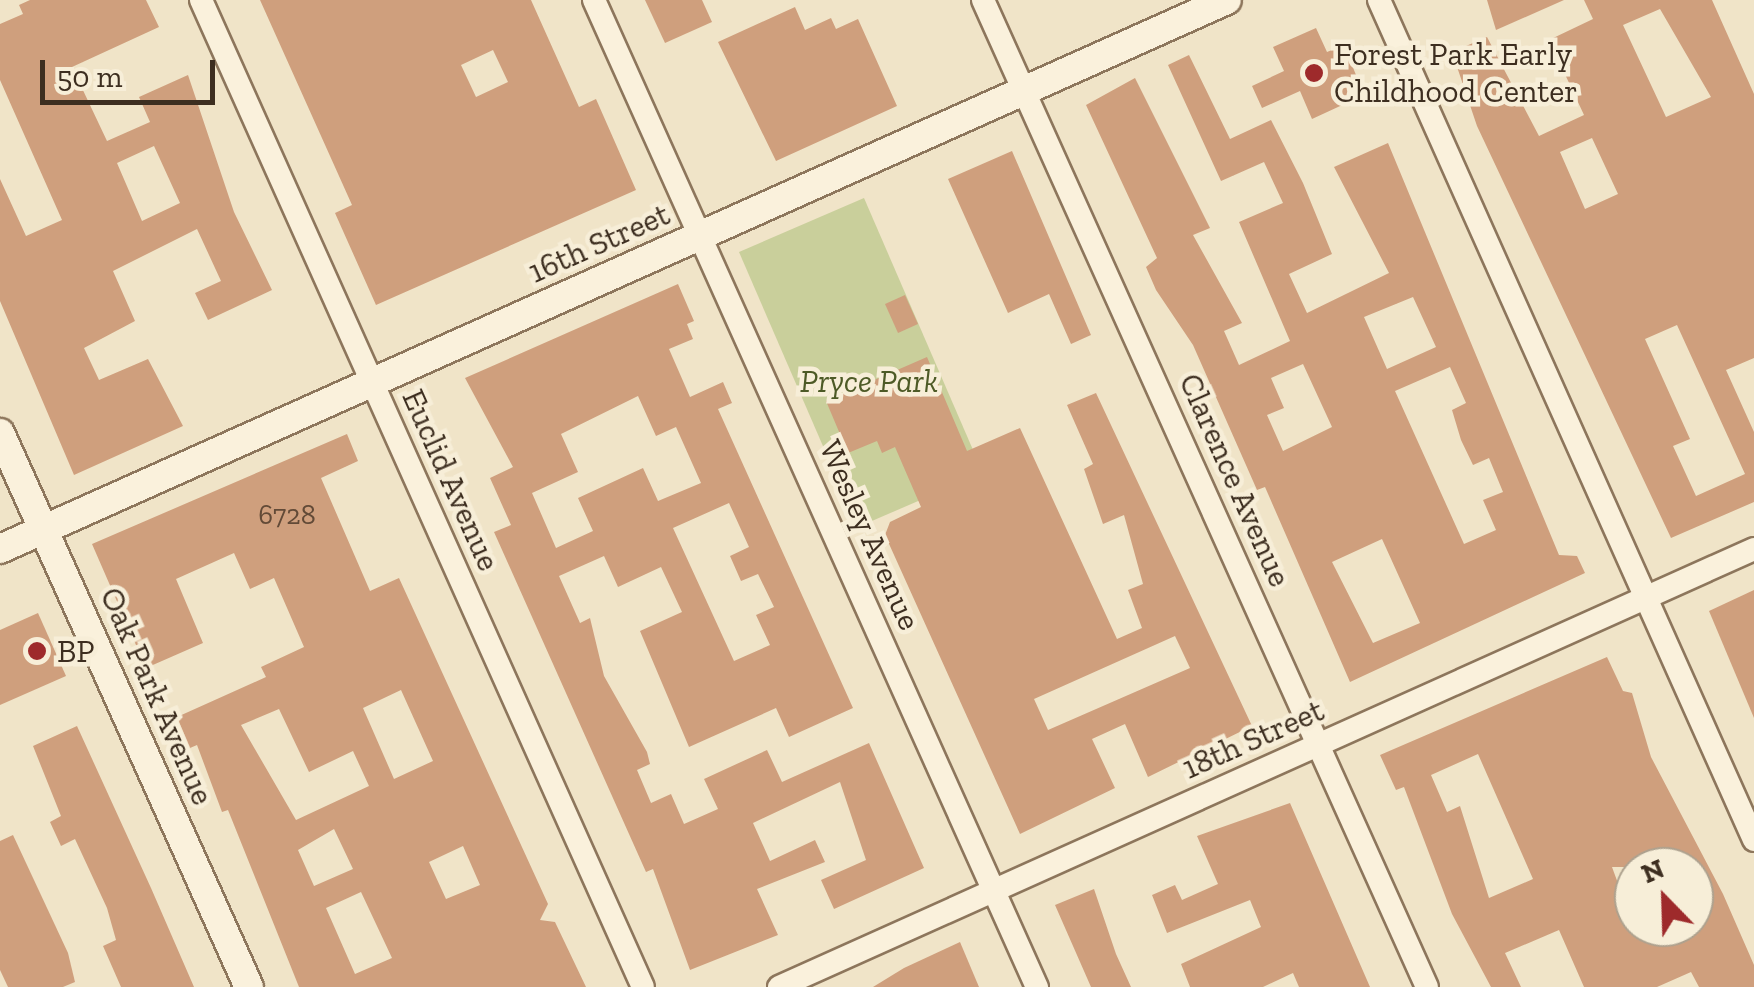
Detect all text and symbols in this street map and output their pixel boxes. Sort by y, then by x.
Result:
place label: Forest Park Early Childhood Center [1334,36,1578,111]
scale bar [45,40,220,102]
text: 50 m [57,59,122,95]
marker: Forest Park Early Childhood Center [1303,62,1325,84]
street label: 16th Street [522,195,676,291]
park label: Pryce Park [800,362,938,400]
street label: Clarence Avenue [1171,367,1299,593]
street label: Euclid Avenue [394,383,508,577]
street label: Wesley Avenue [811,433,929,637]
house number: 6728 [258,498,316,532]
street label: Oak Park Avenue [92,581,222,811]
place label: BP [57,632,95,670]
marker: BP [26,640,48,662]
street label: 18th Street [1176,691,1330,787]
north arrow [1614,847,1714,947]
text: N [1637,851,1669,890]

